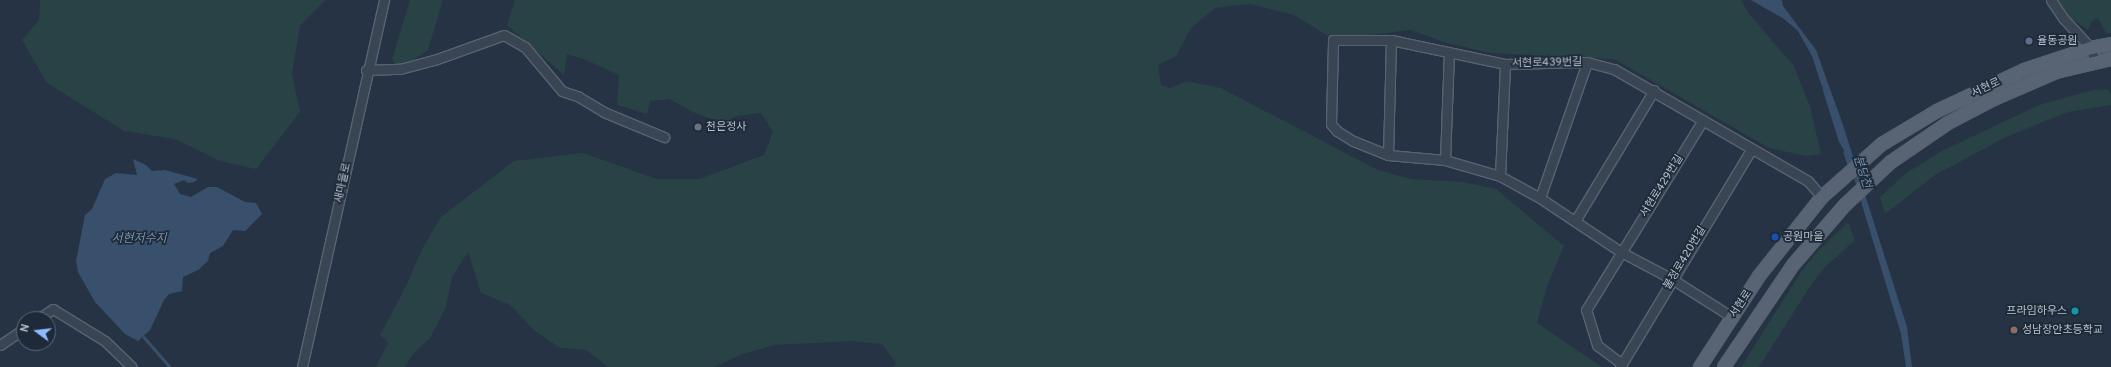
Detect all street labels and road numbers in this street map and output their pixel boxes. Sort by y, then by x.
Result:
street label: 서현로439번길 [1512,56,1582,70]
street label: 서현로 [1969,76,2003,100]
street label: 서현로429번길 [1638,153,1686,219]
street label: 새마을로 [332,162,354,204]
street label: 불정로420번길 [1661,224,1709,292]
street label: 서현로 [1727,288,1755,320]

